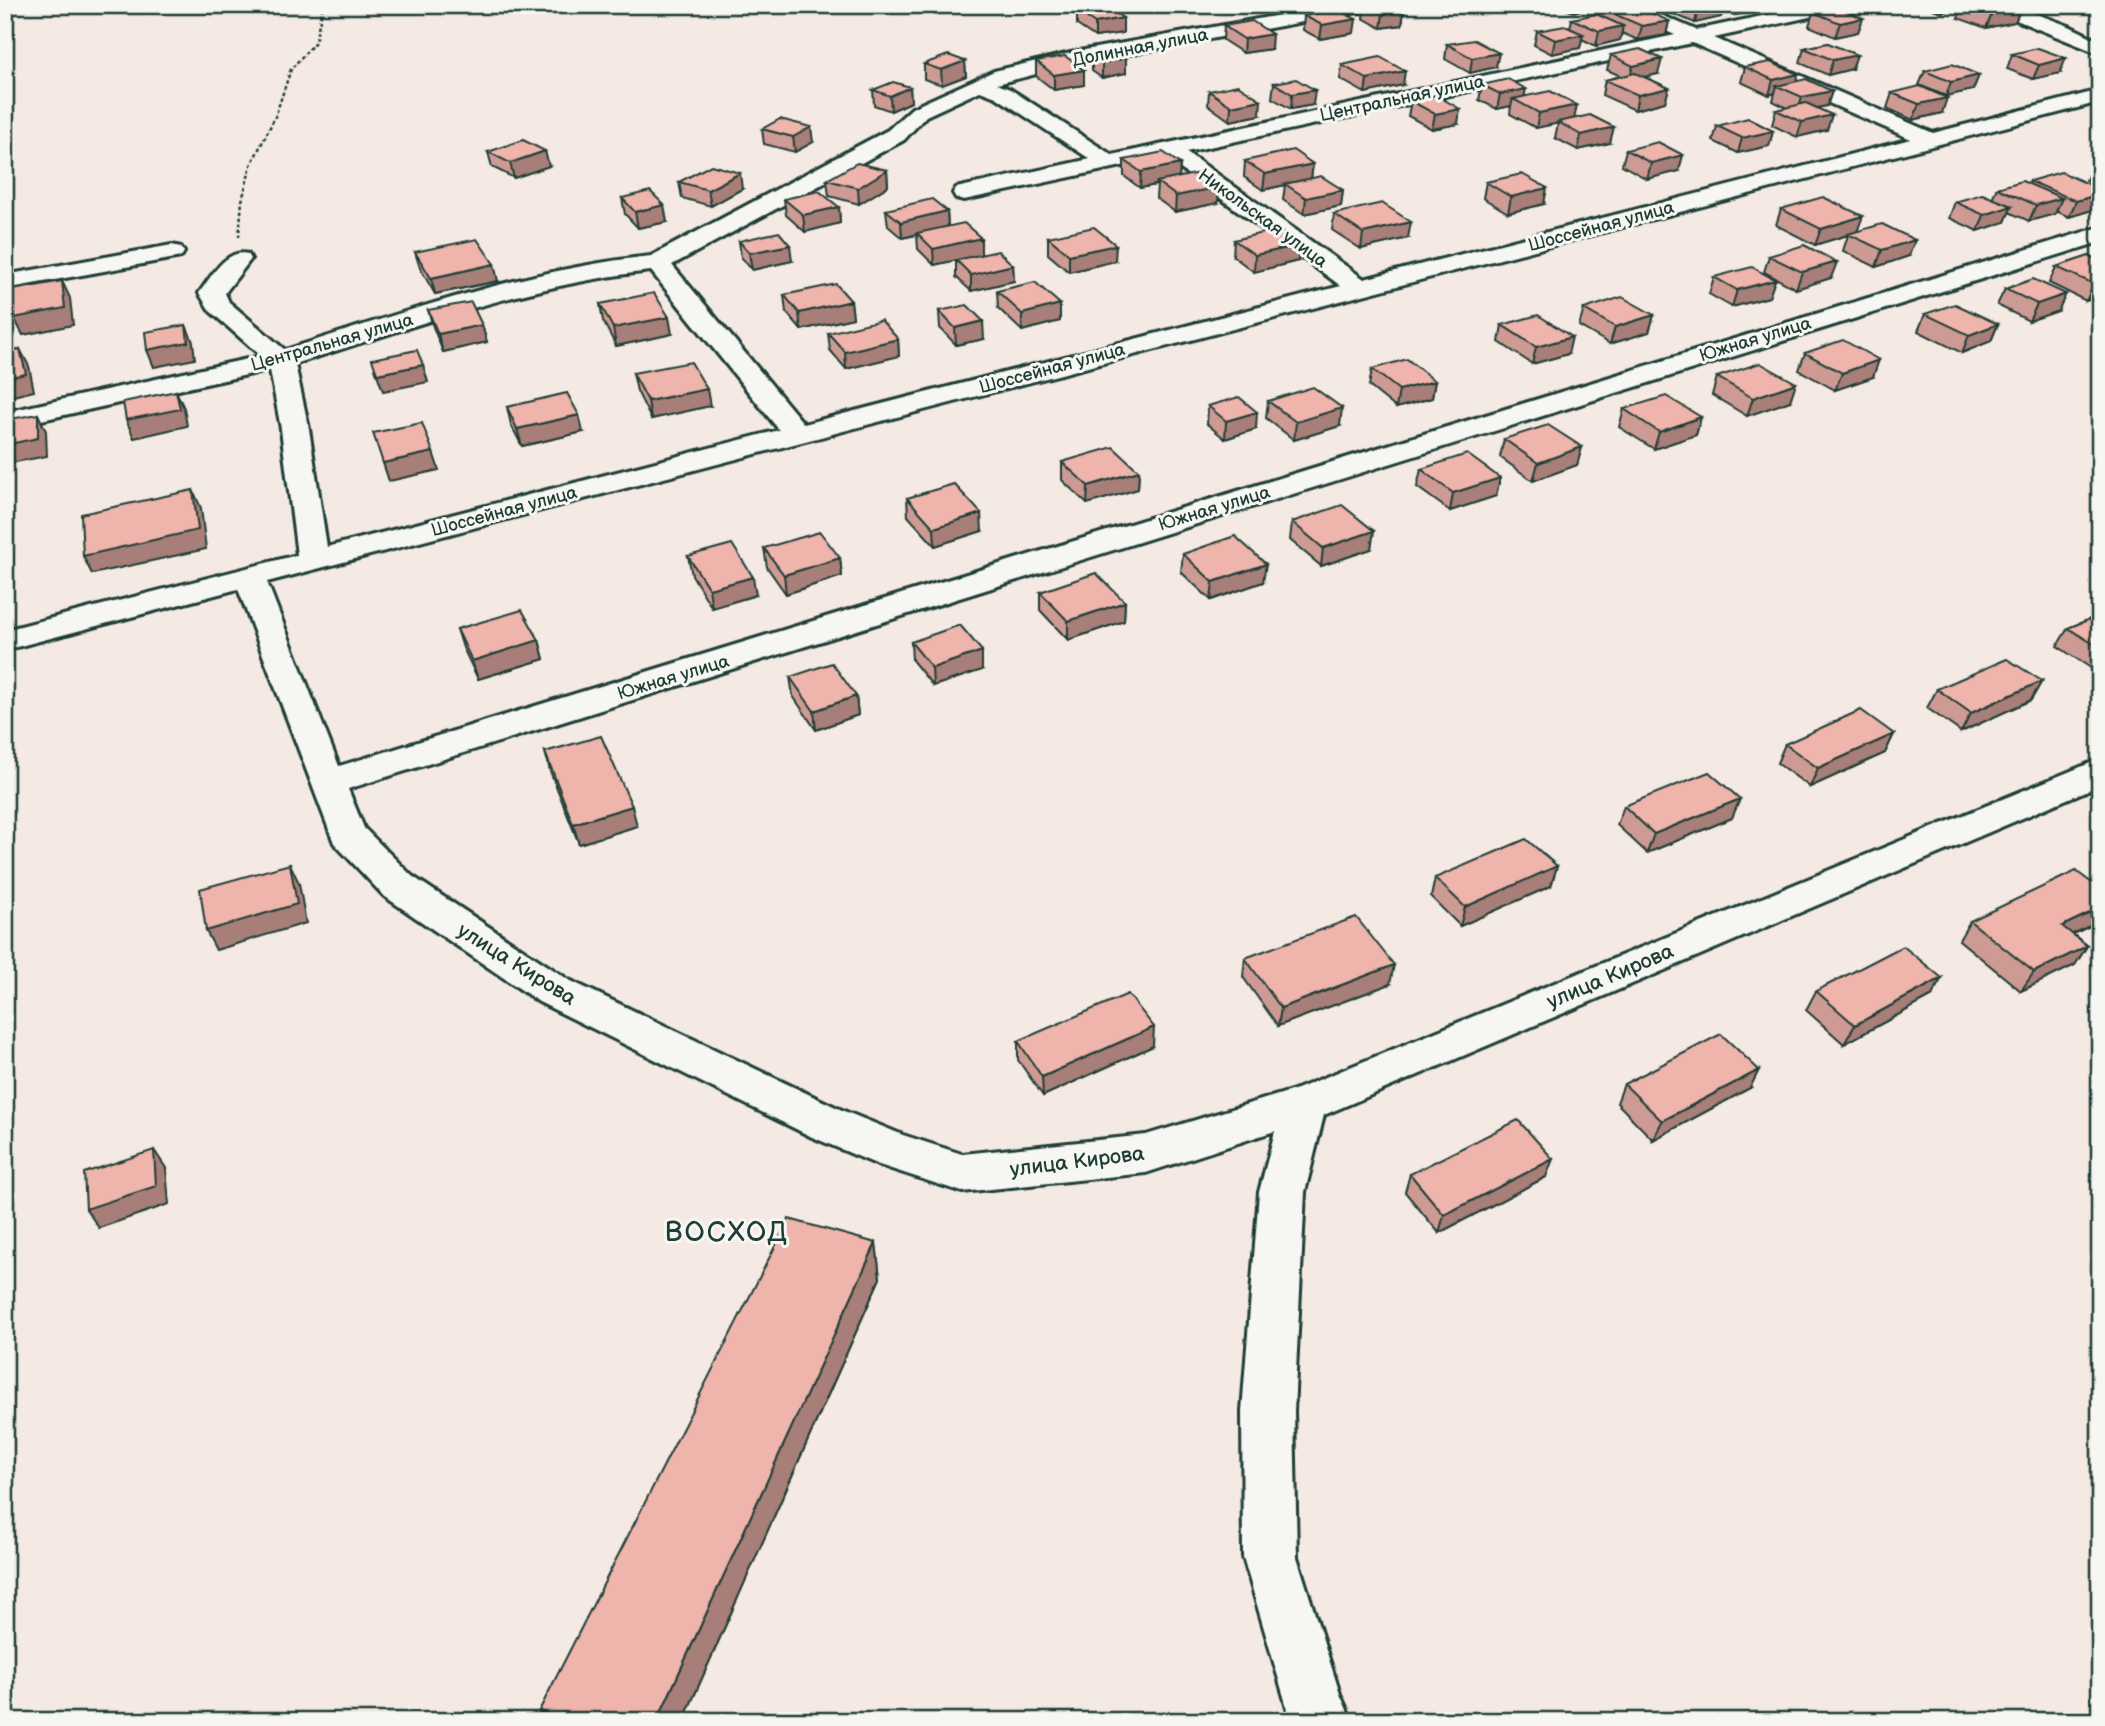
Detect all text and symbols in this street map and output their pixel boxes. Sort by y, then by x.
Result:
street label: Долинная улица [1070,24,1210,71]
street label: Центральная улица [1318,71,1487,126]
street label: Никольская улица [1194,165,1332,272]
street label: Шоссейная улица [1526,197,1677,256]
street label: Центральная улица [249,309,416,376]
street label: Южная улица [1697,312,1814,366]
street label: Шоссейная улица [977,339,1128,398]
street label: Южная улица [1156,481,1273,535]
street label: Шоссейная улица [429,482,580,541]
street label: Южная улица [615,650,732,704]
street label: улица Кирова [453,918,581,1011]
street label: улица Кирова [1543,938,1678,1014]
street label: улица Кирова [1008,1141,1146,1182]
district label: ВОСХОД [665,1216,789,1249]

